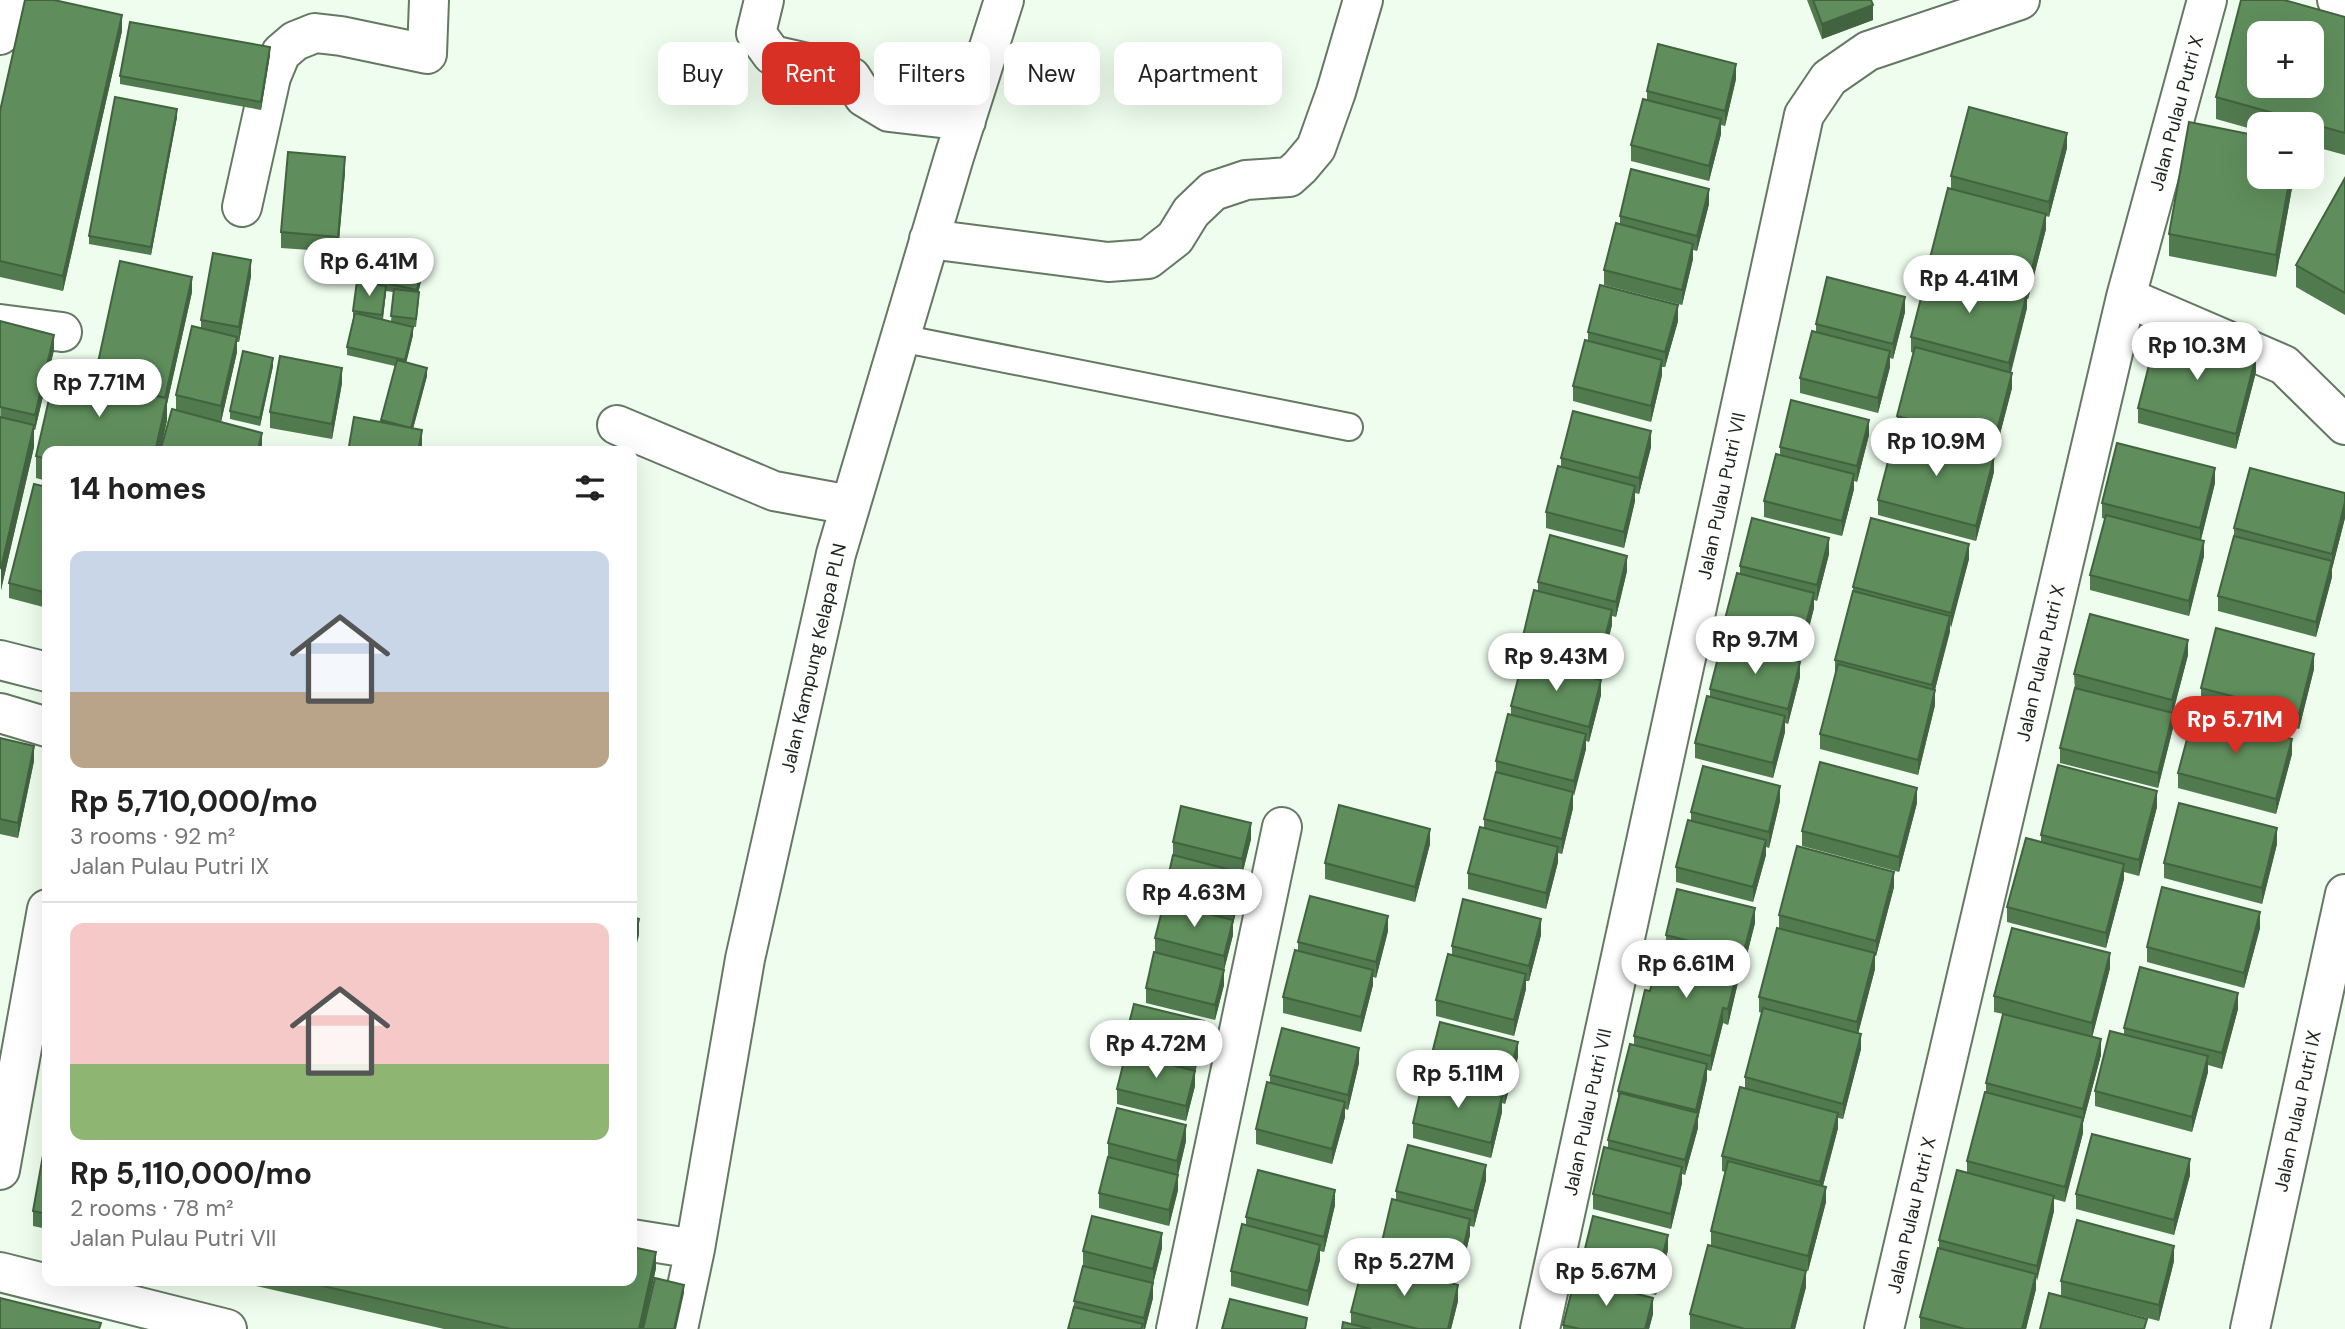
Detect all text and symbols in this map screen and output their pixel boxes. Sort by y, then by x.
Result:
map controls [2247,21,2324,189]
button: + [2247,21,2324,98]
street label: Jalan Pulau Putri X [2144,32,2209,194]
chip: Buy [658,42,748,105]
chip: Rent [762,42,860,105]
chip: Filters [874,42,990,105]
chip: New [1004,42,1100,105]
chip: Apartment [1114,42,1282,105]
button: − [2247,112,2324,189]
pin: Rp 6.41M [297,238,441,298]
text: Rp 6.41M [320,246,418,276]
pin: Rp 4.41M [1897,256,2041,315]
text: Rp 4.41M [1919,263,2019,293]
pin: Rp 10.3M [2125,322,2269,382]
text: Rp 10.3M [2148,330,2246,360]
pin: Rp 7.71M [27,360,171,419]
text: Rp 7.71M [53,367,145,397]
street label: Jalan Pulau Putri VII [1692,410,1751,582]
pin: Rp 10.9M [1864,419,2008,478]
text: Rp 10.9M [1887,426,1985,456]
text: 14 homes [70,469,207,508]
icon: filters [571,469,609,507]
street label: Jalan Kampung Kelapa PLN [775,541,852,775]
street label: Jalan Pulau Putri X [2010,582,2071,744]
icon: home [277,596,403,722]
pin: Rp 9.7M [1690,616,1820,676]
text: Rp 9.7M [1712,624,1798,654]
pin: Rp 9.43M [1484,634,1628,693]
text: Rp 9.43M [1504,641,1608,671]
pin: Rp 5.71M [2163,696,2307,756]
text: Rp 5.71M [2187,704,2283,734]
text: Rp 5,710,000/mo [70,782,318,821]
text: 3 rooms · 92 m² [70,821,235,851]
text: Jalan Pulau Putri IX [70,851,269,881]
pin: Rp 4.63M [1122,870,1266,929]
text: Rp 4.63M [1142,877,1246,907]
pin: Rp 6.61M [1614,940,1758,1000]
text: Rp 6.61M [1637,948,1735,978]
icon: home [277,968,403,1094]
pin: Rp 4.72M [1084,1020,1228,1080]
street label: Jalan Pulau Putri VII [1558,1026,1617,1198]
text: Rp 4.72M [1106,1028,1206,1058]
street label: Jalan Pulau Putri IX [2268,1028,2327,1194]
pin: Rp 5.11M [1386,1050,1530,1110]
text: Rp 5.11M [1412,1058,1504,1088]
street label: Jalan Pulau Putri X [1881,1134,1942,1296]
text: Rp 5,110,000/mo [70,1154,312,1193]
text: 2 rooms · 78 m² [70,1193,234,1223]
text: Jalan Pulau Putri VII [70,1223,276,1253]
pin: Rp 5.27M [1332,1238,1476,1298]
text: Rp 5.27M [1354,1246,1454,1276]
pin: Rp 5.67M [1534,1248,1678,1308]
text: Rp 5.67M [1555,1256,1657,1286]

